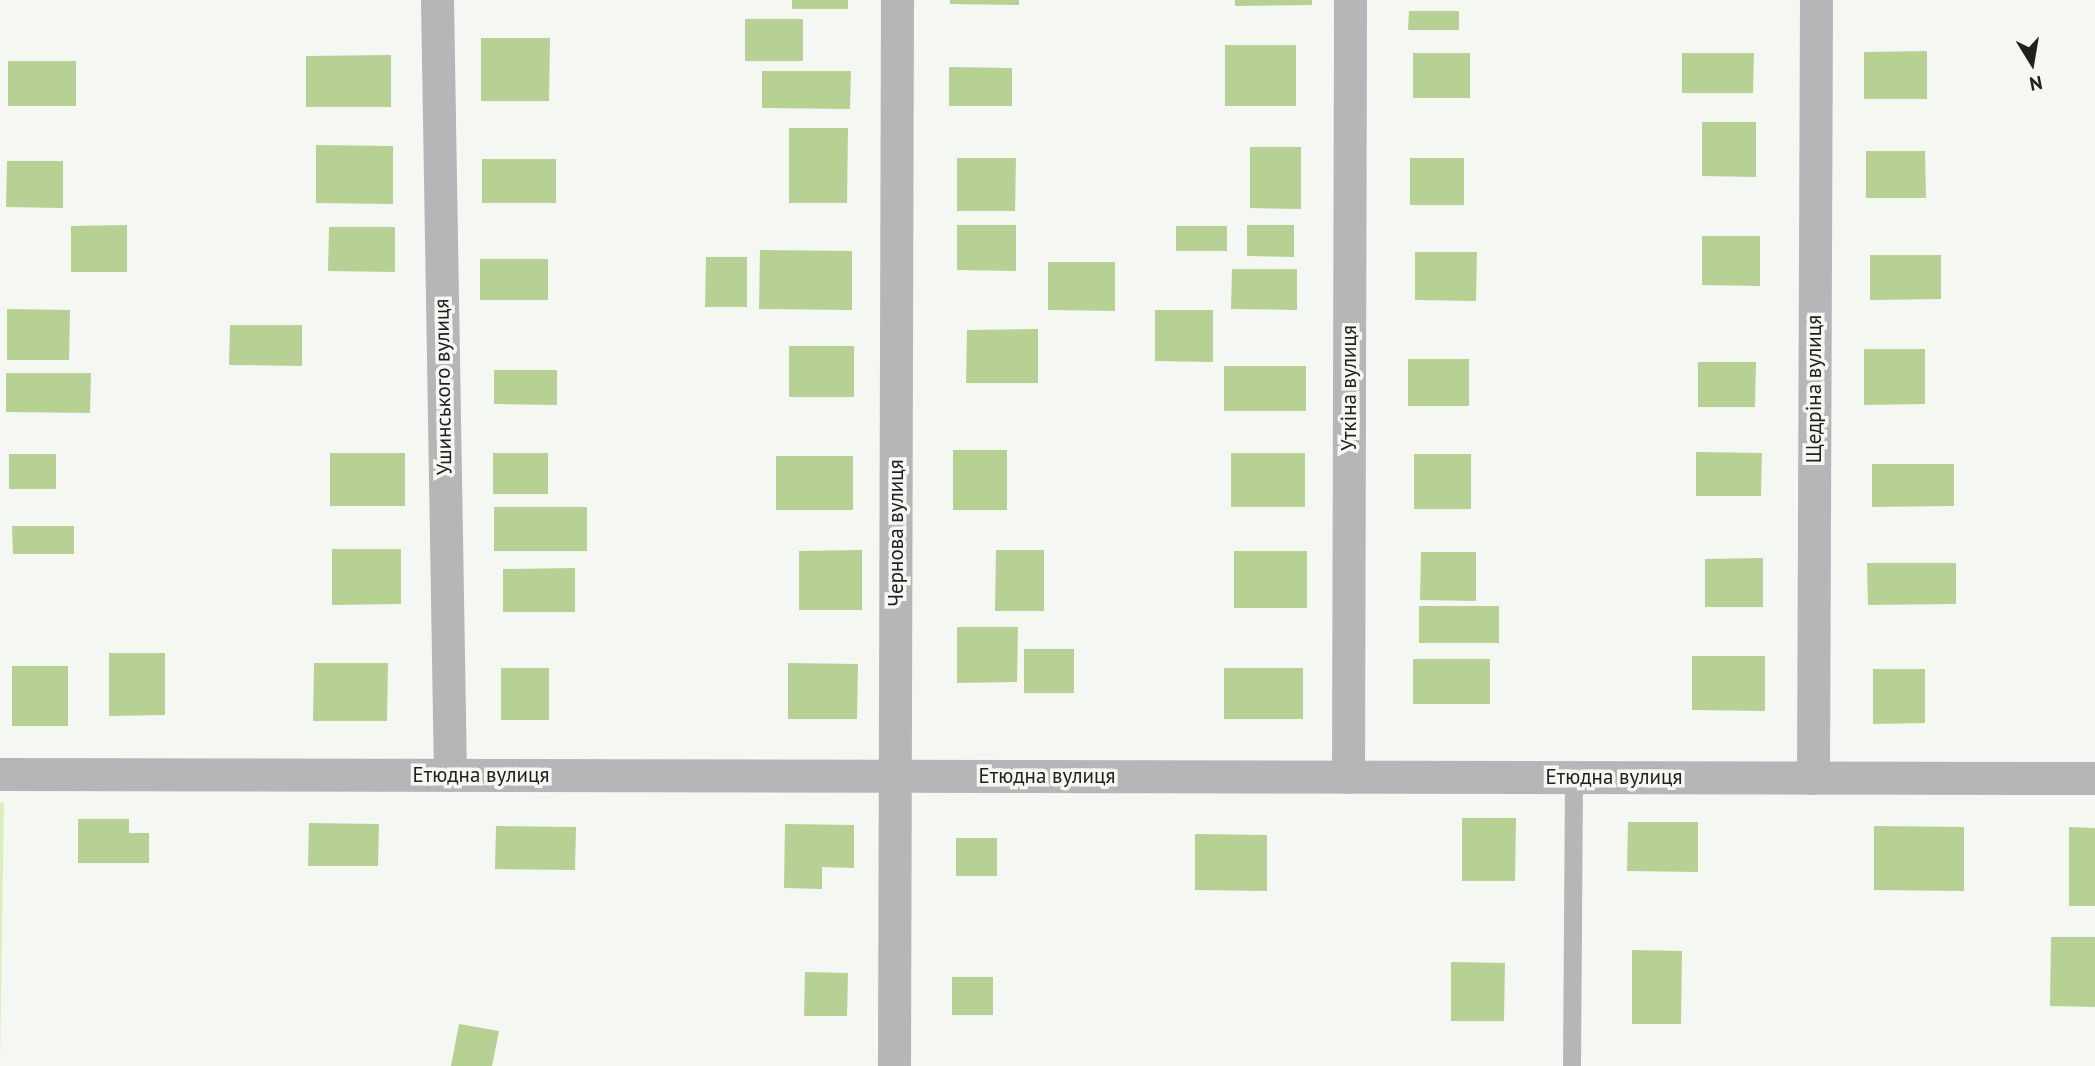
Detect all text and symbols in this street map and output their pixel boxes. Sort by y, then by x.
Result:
north arrow [1997,28,2067,98]
text: N [2028,71,2044,97]
street label: Ушинського вулиця [429,298,457,476]
street label: Щедріна вулиця [1801,315,1827,463]
street label: Уткіна вулиця [1336,325,1362,451]
street label: Чернова вулиця [883,459,909,607]
street label: Етюдна вулиця [413,762,549,788]
street label: Етюдна вулиця [979,763,1115,789]
street label: Етюдна вулиця [1546,764,1682,790]

